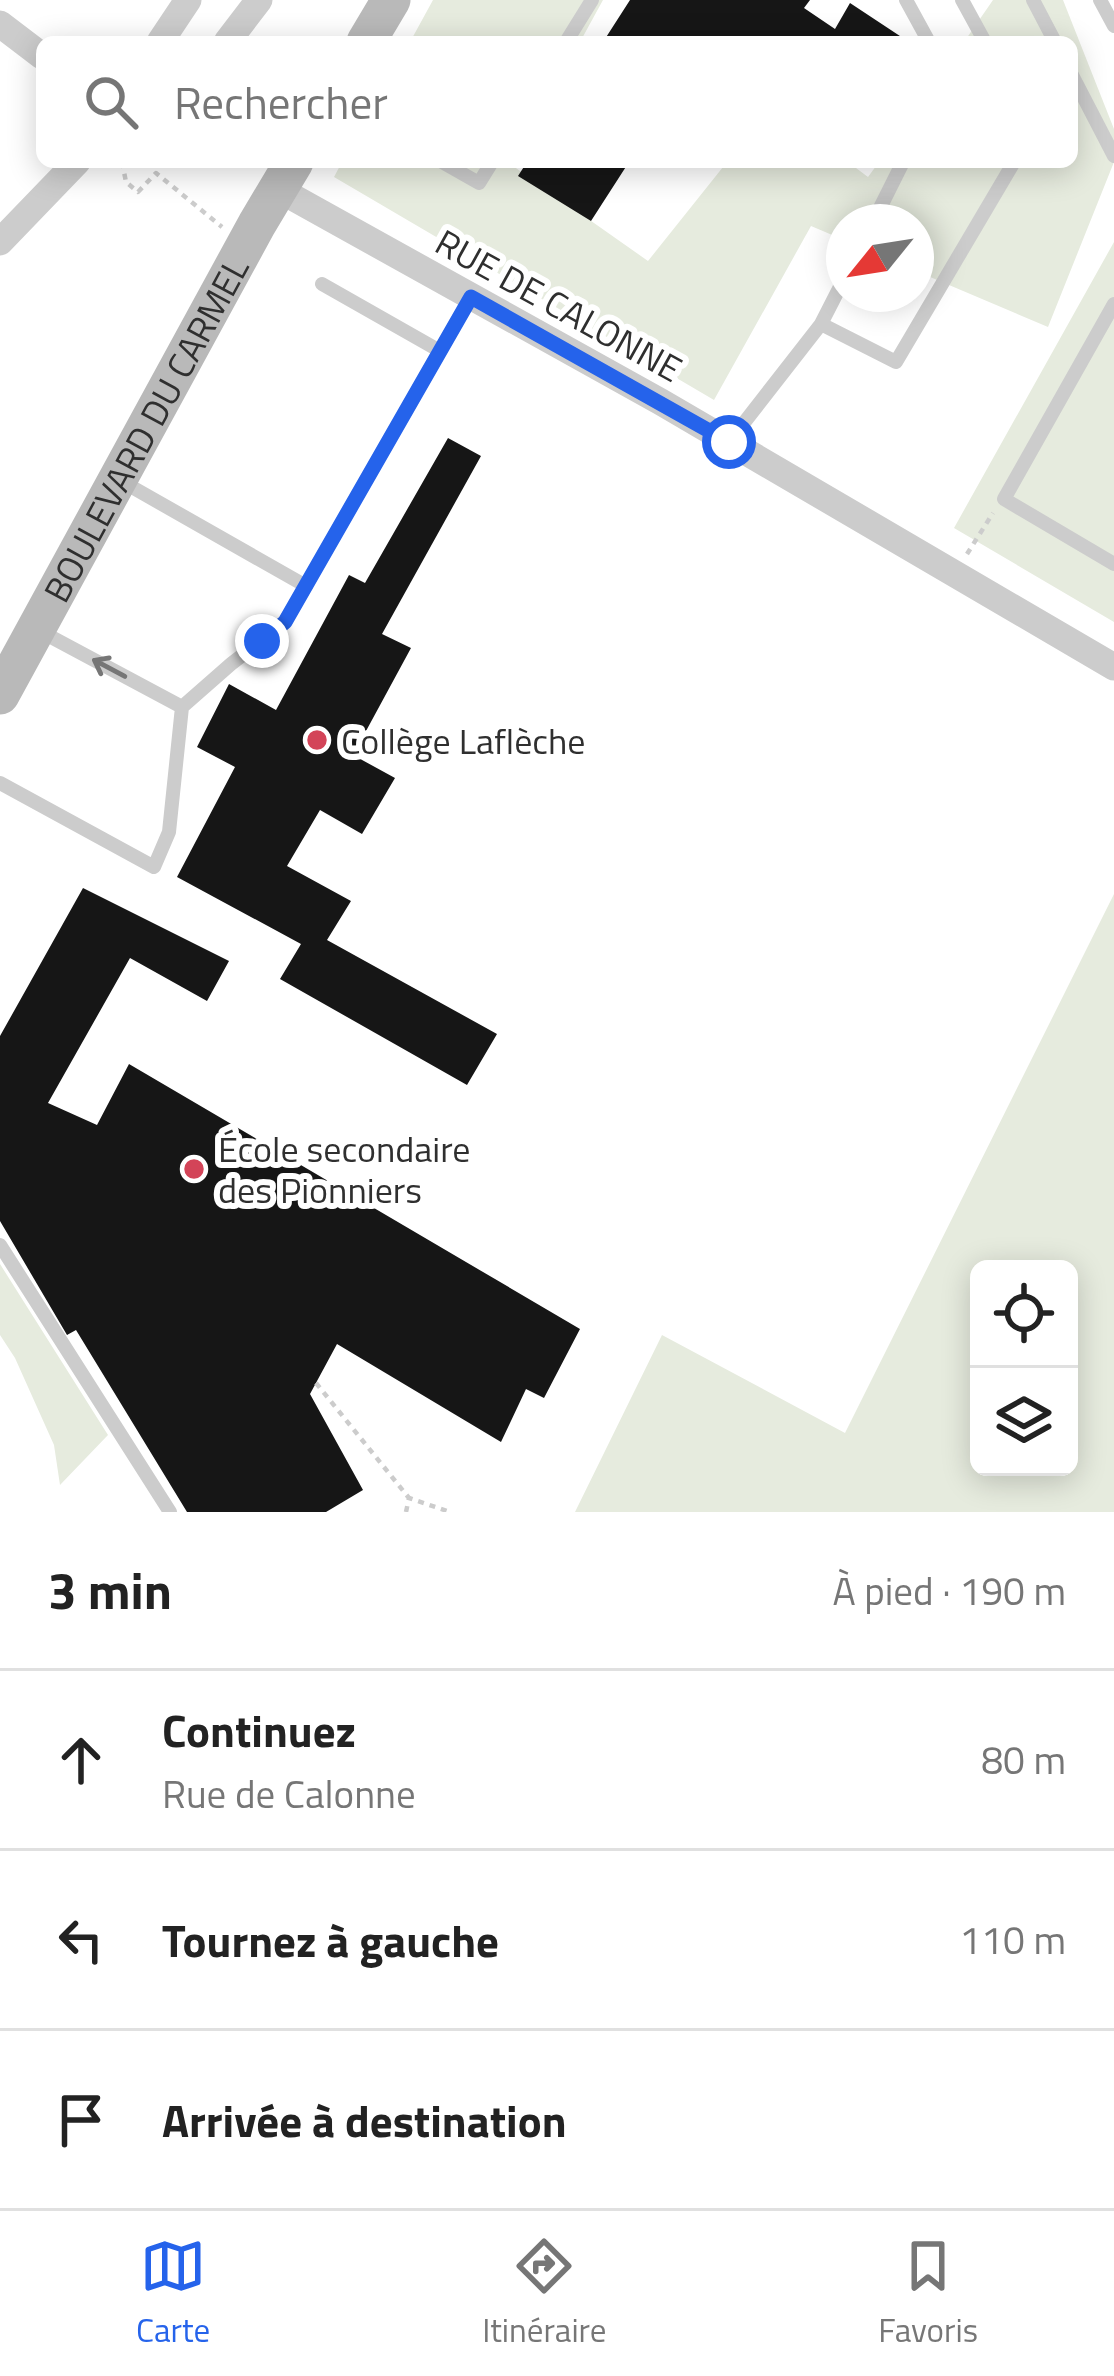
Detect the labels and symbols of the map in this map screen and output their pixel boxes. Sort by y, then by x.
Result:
north arrow [826,204,934,312]
street label: RUE DE CALONNE [426,214,692,396]
street label: BOULEVARD DU CARMEL [29,246,262,612]
route start [702,415,756,469]
route end [235,614,289,668]
one-way arrow [92,656,127,679]
place label: Collège Laflèche [341,713,586,768]
marker: Collège Laflèche [304,727,330,753]
place label: École secondaire des Pionniers [218,1121,470,1217]
marker: École secondaire des Pionniers [181,1156,207,1182]

